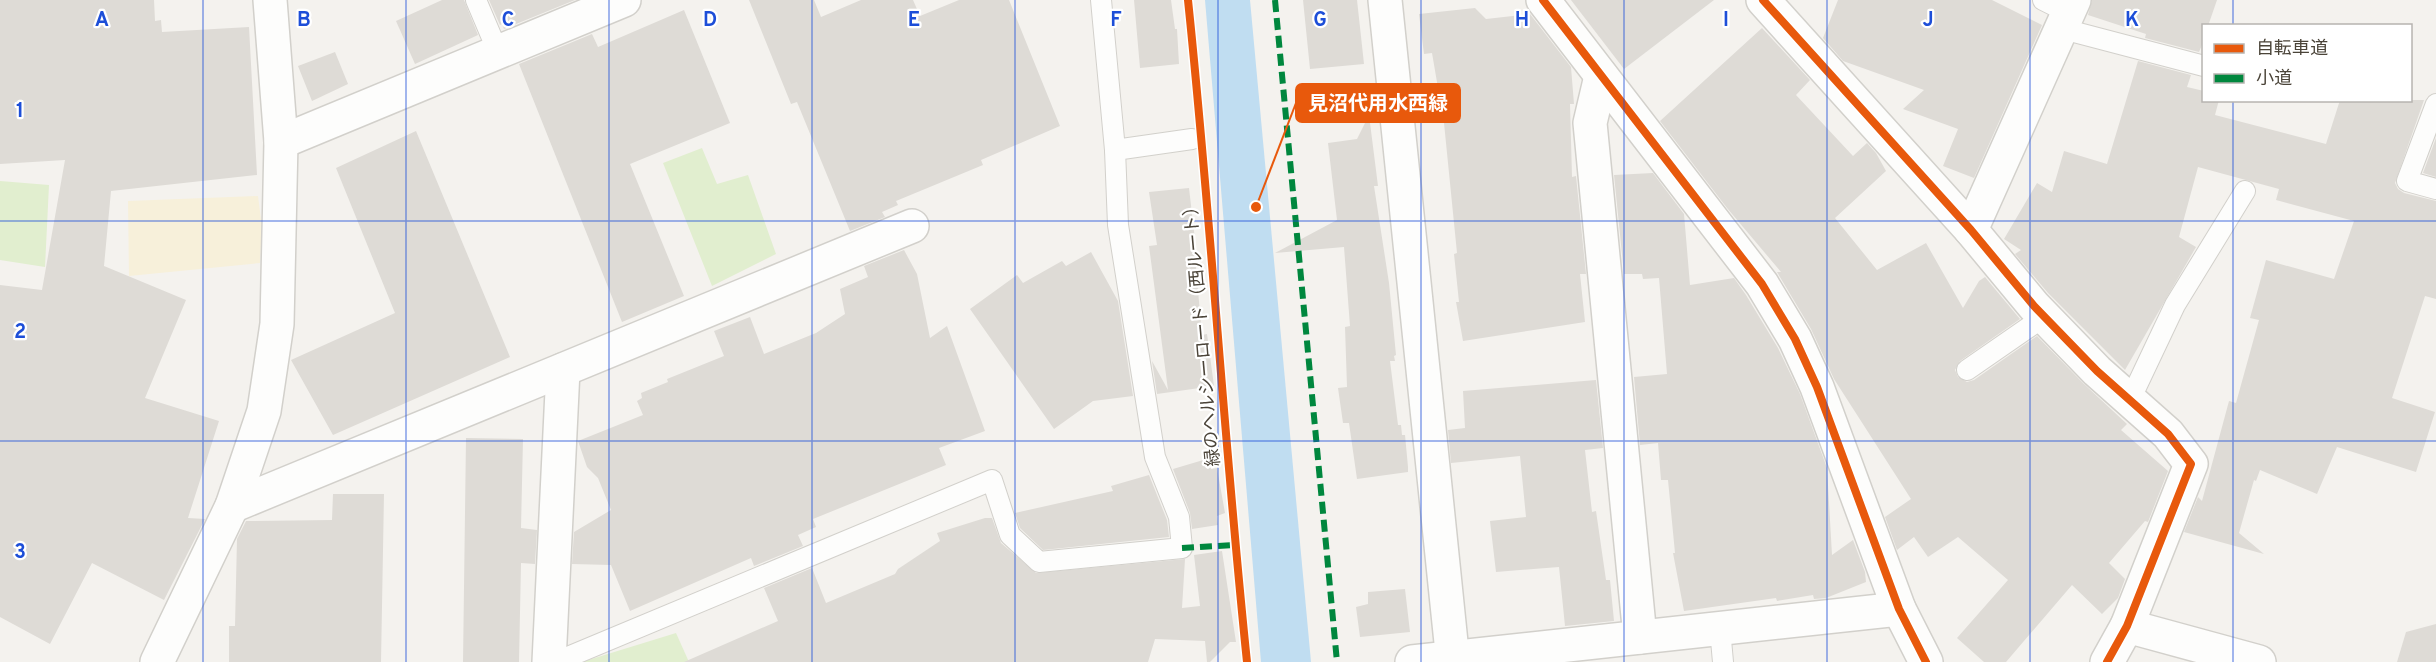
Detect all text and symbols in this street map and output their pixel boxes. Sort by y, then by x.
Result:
text: A [95,8,109,34]
text: B [297,8,311,34]
text: C [502,8,514,34]
text: D [703,8,717,34]
text: E [908,8,920,34]
text: F [1110,8,1122,34]
text: G [1313,8,1327,34]
text: H [1515,8,1529,34]
text: I [1723,8,1729,34]
text: J [1922,8,1934,34]
text: K [2125,8,2139,34]
legend [2202,24,2412,102]
text: 自転車道 [2256,38,2328,61]
text: 小道 [2256,68,2292,91]
callout: 見沼代用水西緑 [1296,84,1460,122]
text: 見沼代用水西緑 [1308,92,1448,118]
text: 1 [16,99,24,125]
street label: 緑のヘルシーロード（西ルート） [1180,197,1226,467]
text: 2 [14,320,26,346]
text: 3 [14,540,26,566]

